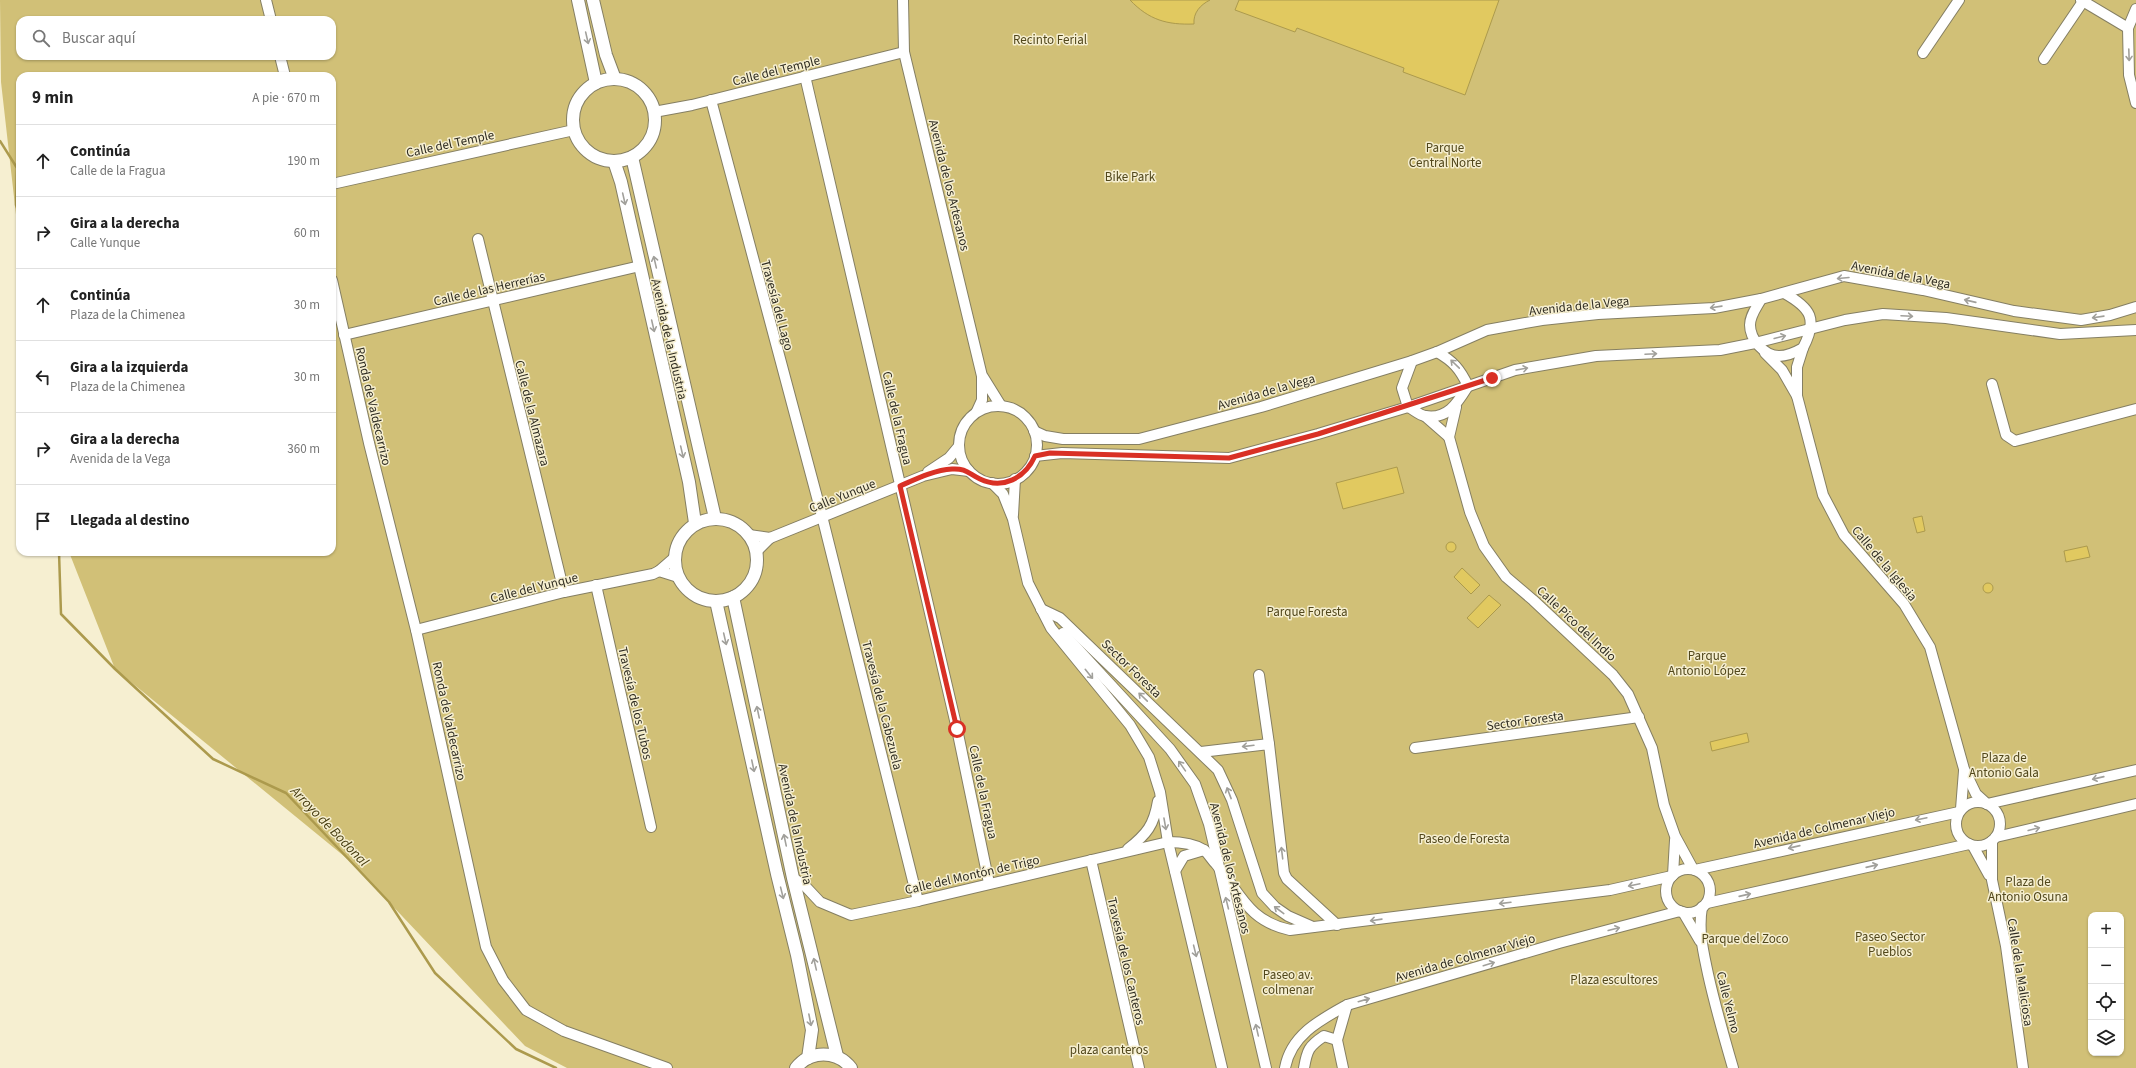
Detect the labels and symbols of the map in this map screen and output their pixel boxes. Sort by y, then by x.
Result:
one-way arrow [583,31,591,44]
park label: Recinto Ferial [1013,31,1087,49]
one-way arrow [2125,48,2132,61]
street label: Calle del Temple [731,51,822,91]
street label: Avenida de los Artesanos [924,118,974,253]
street label: Calle del Temple [405,126,496,162]
park label: Parque Central Norte [1409,139,1481,172]
park label: Bike Park [1105,168,1156,186]
one-way arrow [621,192,629,205]
one-way arrow [651,256,659,269]
street label: Avenida de la Vega [1850,257,1952,293]
street label: Travesía del Lago [756,258,798,353]
street label: Calle de las Herrerías [432,267,547,311]
one-way arrow [1837,274,1850,281]
street label: Avenida de la Industria [646,277,692,401]
street label: Avenida de la Vega [1528,292,1630,320]
one-way arrow [1964,296,1977,304]
one-way arrow [1710,303,1723,311]
one-way arrow [1900,312,1913,319]
one-way arrow [2092,313,2105,321]
one-way arrow [650,319,657,332]
one-way arrow [1773,333,1786,340]
street label: Ronda de Valdecarrizo [351,345,395,467]
one-way arrow [1644,350,1657,358]
street label: Calle de la Almazara [510,358,554,468]
one-way arrow [1450,359,1460,369]
one-way arrow [1515,365,1528,373]
street label: Avenida de la Vega [1215,369,1317,414]
route end [1483,369,1501,387]
street label: Calle de la Fragua [878,370,917,467]
one-way arrow [679,445,686,458]
street label: Calle Yunque [806,474,878,517]
street label: Calle de la Iglesia [1847,522,1921,605]
street label: Calle del Yunque [488,568,580,608]
street label: Calle Pico del Indio [1532,582,1620,665]
park label: Parque Foresta [1266,603,1348,621]
one-way arrow [722,632,730,645]
street label: Sector Foresta [1097,635,1165,702]
street label: Travesía de la Cabezuela [857,639,907,772]
street label: Travesía de los Tubos [613,645,657,762]
park label: Parque Antonio López [1668,647,1746,680]
street label: Ronda de Valdecarrizo [428,660,470,782]
one-way arrow [1085,669,1093,680]
one-way arrow [1138,692,1148,702]
one-way arrow [753,706,761,719]
street label: Sector Foresta [1485,707,1565,735]
route start [948,720,966,738]
one-way arrow [1242,743,1255,750]
street label: Calle de la Fragua [964,744,1002,841]
park label: Plaza de Antonio Gala [1969,749,2039,782]
one-way arrow [750,759,758,772]
one-way arrow [1178,761,1186,772]
street label: Avenida de la Industria [773,762,817,886]
one-way arrow [2092,775,2105,783]
water label: Arroyo de Bodonal [285,781,373,872]
one-way arrow [1225,787,1233,799]
street label: Avenida de los Artesanos [1205,801,1255,936]
street label: Avenida de Colmenar Viejo [1752,803,1897,853]
one-way arrow [1915,816,1928,824]
one-way arrow [1161,818,1169,831]
one-way arrow [2027,824,2040,832]
park label: Paseo de Foresta [1418,830,1510,848]
one-way arrow [780,833,788,846]
one-way arrow [1788,844,1801,852]
one-way arrow [1278,847,1285,860]
street label: Calle del Montón de Trigo [903,851,1041,899]
one-way arrow [1865,862,1878,870]
park label: Plaza de Antonio Osuna [1988,873,2068,906]
one-way arrow [1628,882,1641,890]
one-way arrow [778,886,786,899]
one-way arrow [1738,891,1751,899]
street label: Travesía de los Canteros [1103,896,1150,1027]
one-way arrow [1223,897,1231,910]
one-way arrow [1499,899,1512,907]
one-way arrow [1274,906,1285,914]
one-way arrow [1370,916,1383,924]
street label: Calle de la Maliciosa [2003,917,2037,1027]
one-way arrow [1607,925,1620,932]
park label: Paseo Sector Pueblos [1855,928,1925,961]
street label: Avenida de Colmenar Viejo [1393,929,1537,987]
park label: Parque del Zoco [1701,930,1789,948]
one-way arrow [1192,944,1200,957]
one-way arrow [811,958,818,971]
one-way arrow [1482,960,1495,967]
park label: Paseo av. colmenar [1262,966,1314,999]
street label: Calle Yelmo [1712,970,1744,1035]
park label: Plaza escultores [1570,971,1658,989]
one-way arrow [1357,996,1370,1003]
one-way arrow [806,1013,814,1026]
one-way arrow [1252,1024,1260,1037]
park label: plaza canteros [1070,1041,1149,1059]

